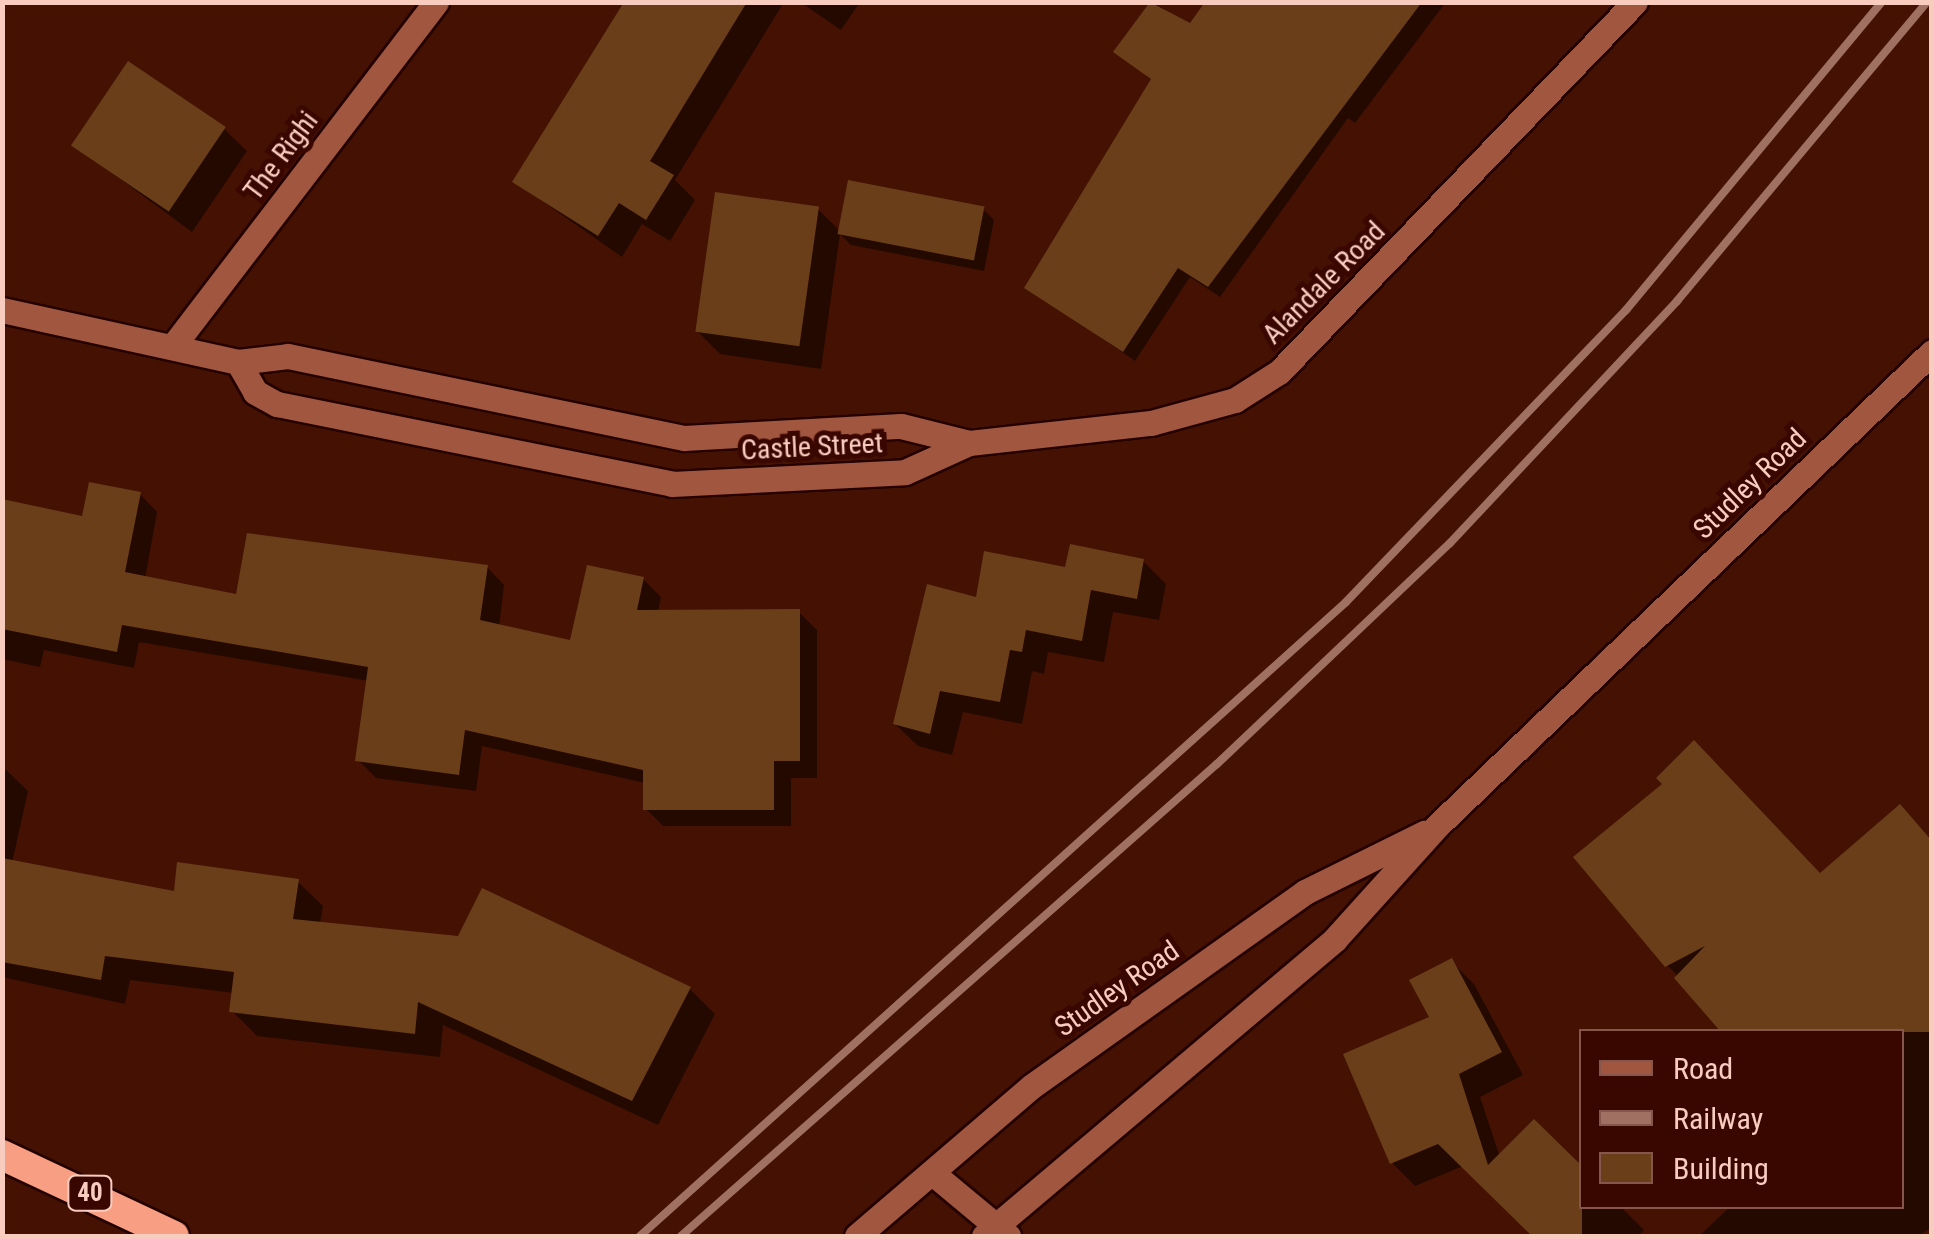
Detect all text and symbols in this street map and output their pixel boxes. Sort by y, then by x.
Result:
street label: The Righi [237,105,325,207]
street label: Alandale Road [1256,215,1392,351]
street label: Studley Road [1687,422,1813,546]
street label: Castle Street [740,427,884,467]
street label: Studley Road [1048,934,1186,1044]
legend [1579,1029,1904,1209]
text: Road [1673,1051,1733,1086]
text: Railway [1673,1101,1763,1136]
text: Building [1673,1151,1769,1186]
road number: 40 [65,1173,115,1213]

